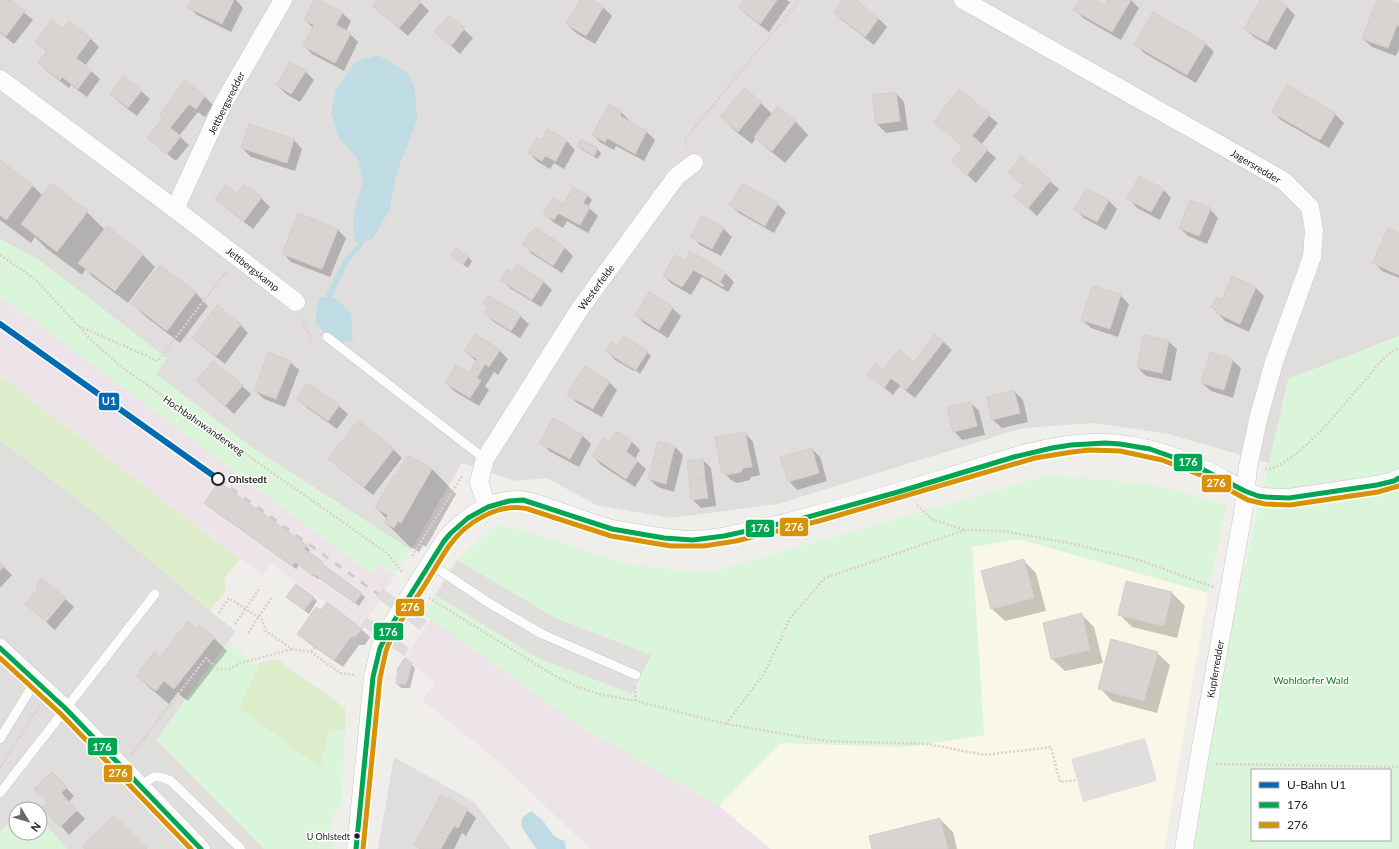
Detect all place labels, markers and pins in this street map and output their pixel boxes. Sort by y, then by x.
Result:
marker: Ohlstedt [211,472,225,486]
place label: Ohlstedt [228,473,267,485]
place label: U Ohlstedt [307,831,351,842]
marker: U Ohlstedt [352,831,362,841]

